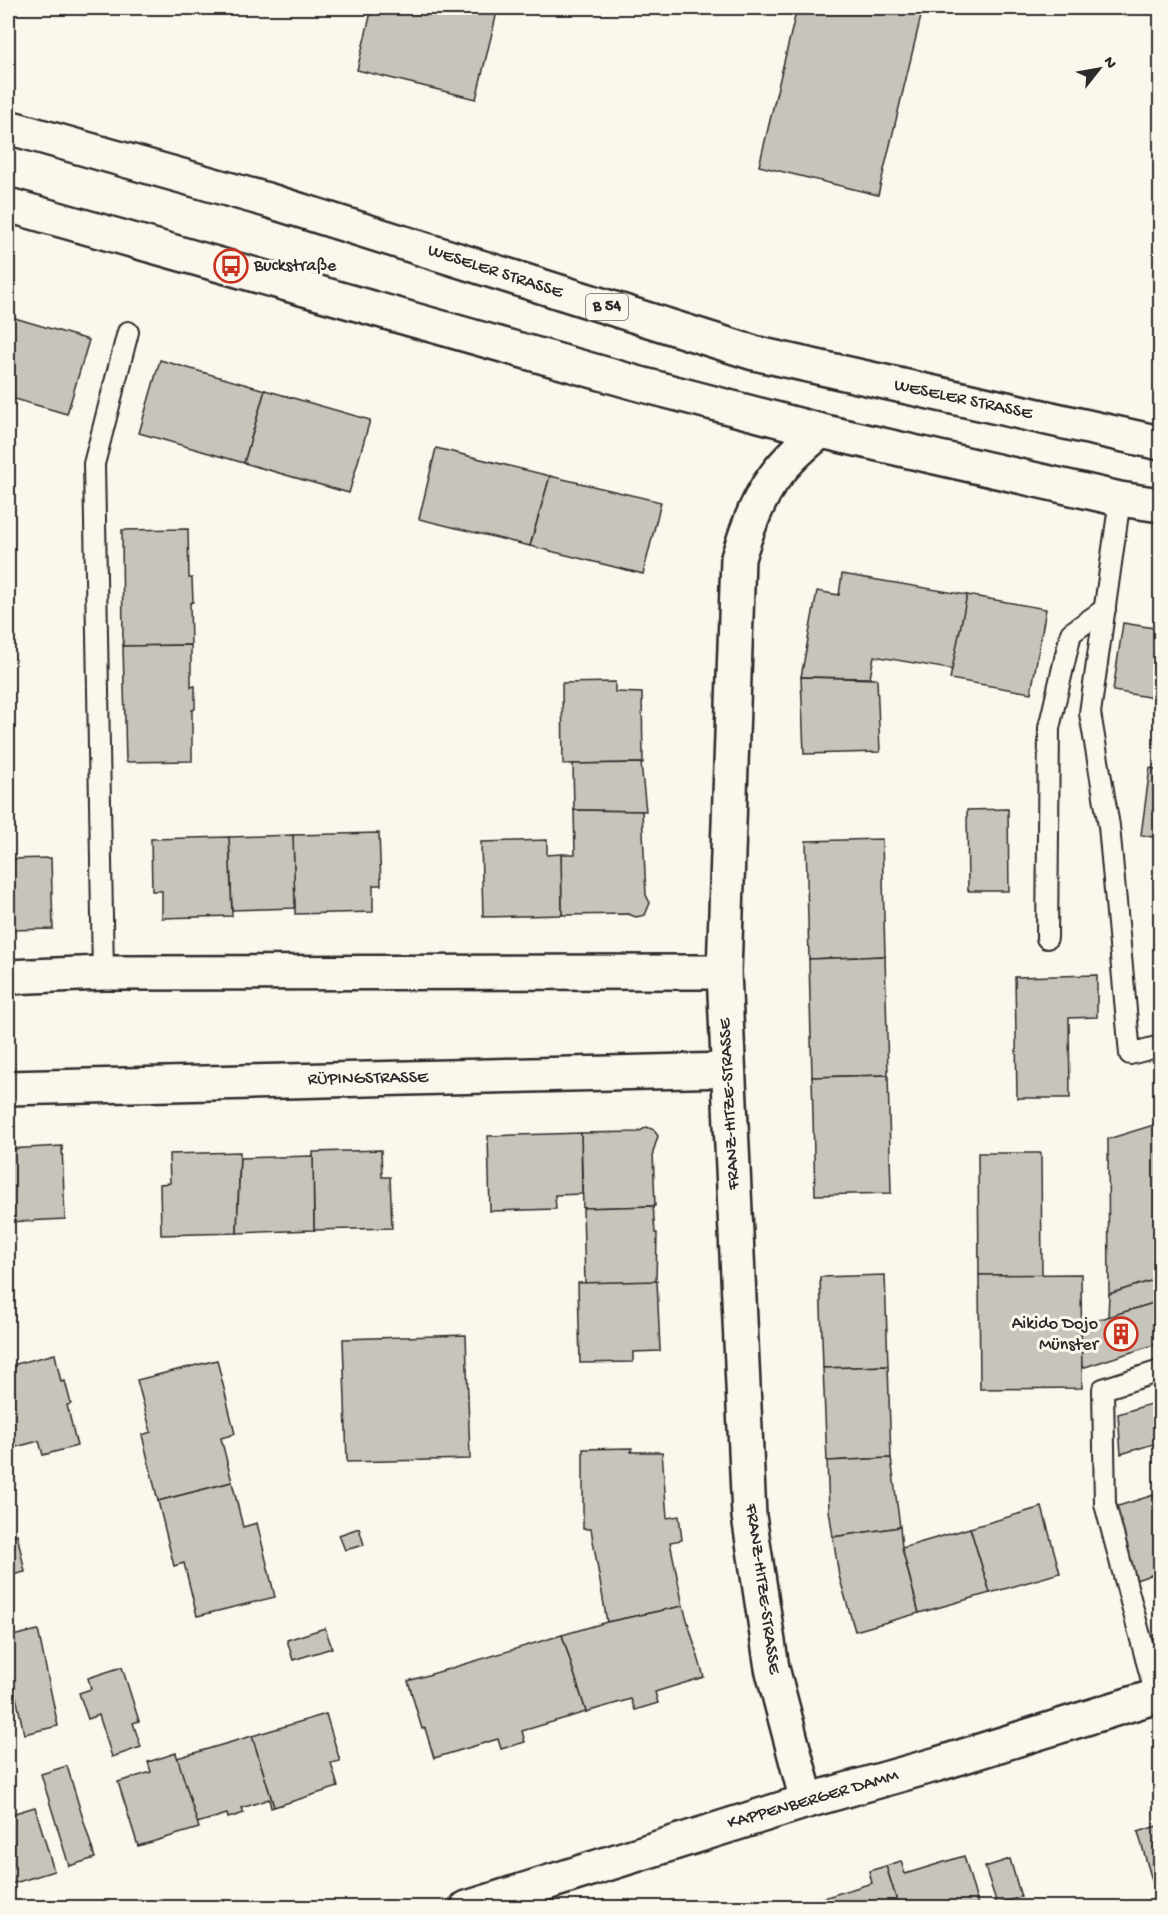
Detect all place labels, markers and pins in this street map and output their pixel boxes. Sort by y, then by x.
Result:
bus stop icon: Buckstraße [213,248,249,284]
place label: Buckstraße [253,256,337,277]
place label: Aikido Dojo Münster [1012,1314,1100,1356]
building icon: Aikido Dojo Münster [1103,1316,1139,1352]

